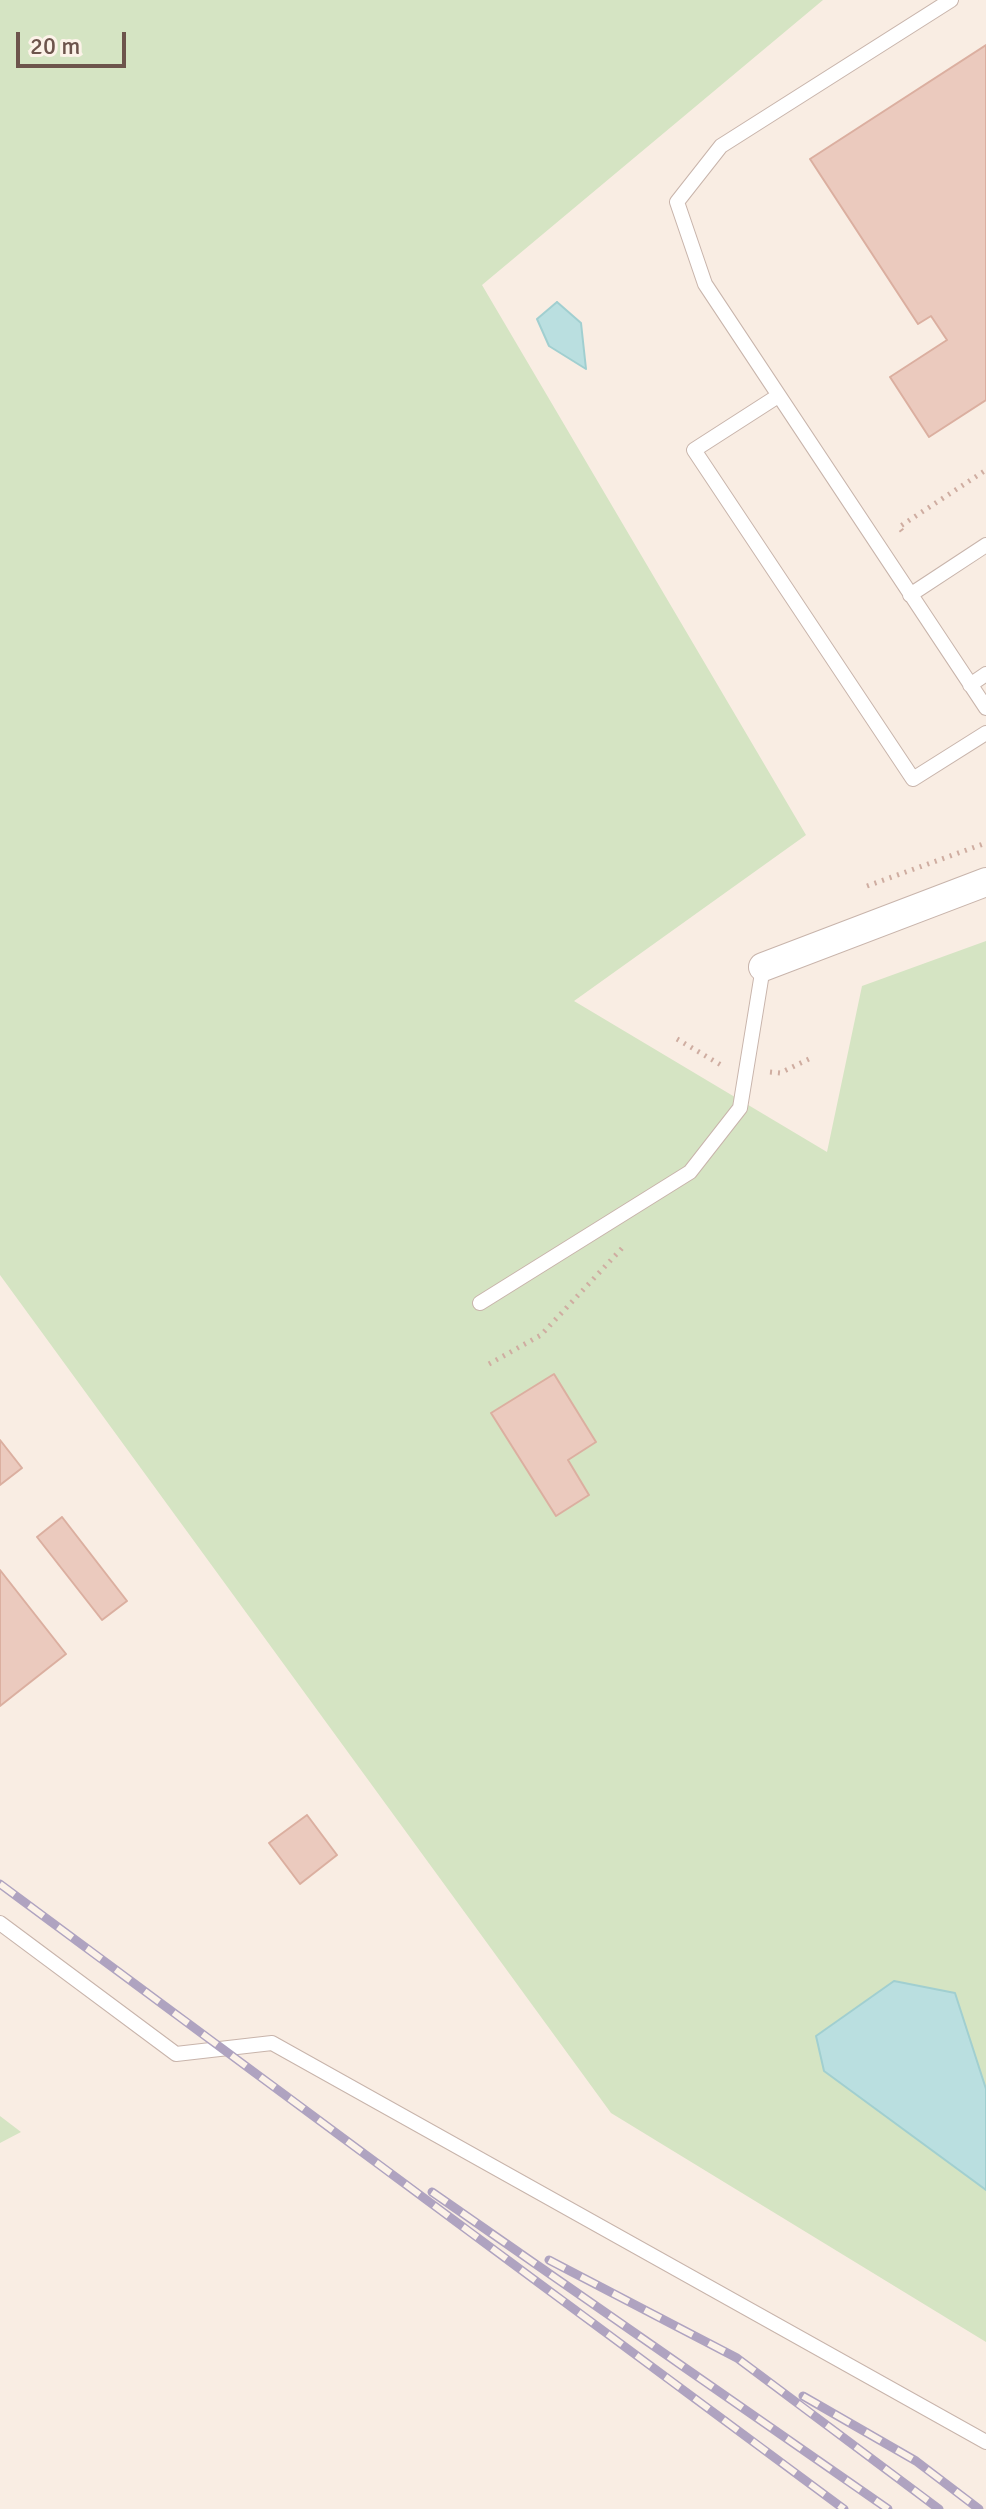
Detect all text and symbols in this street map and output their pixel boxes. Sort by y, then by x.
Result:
scale bar [20,16,130,66]
text: 20 m [30,31,80,61]

